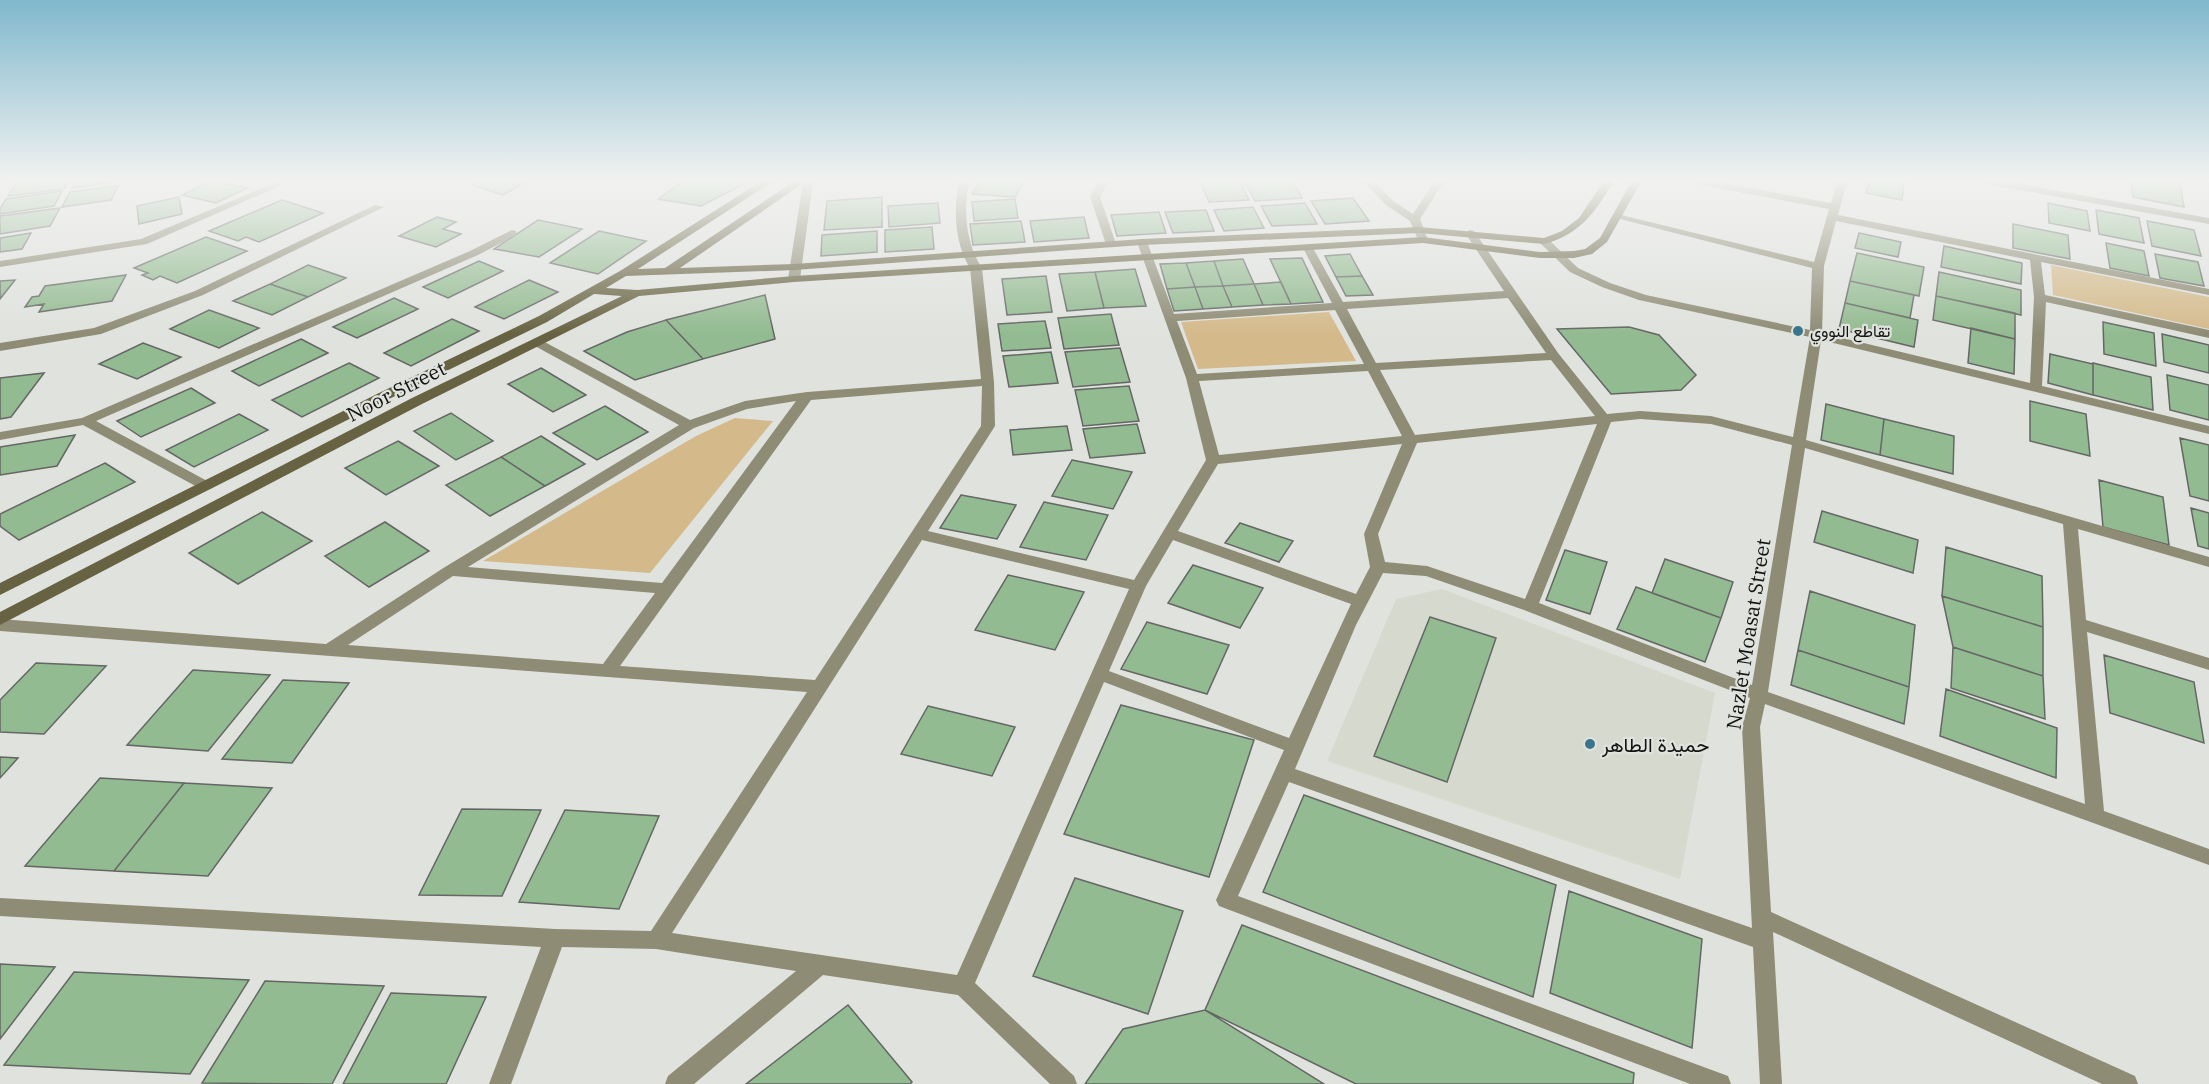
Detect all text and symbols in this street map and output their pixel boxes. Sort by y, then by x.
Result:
place label: تقاطع النووي [1810,321,1890,345]
marker: تقاطع النووي [1791,324,1805,338]
street label: Noor Street [342,354,450,428]
street label: Nazlet Moasat Street [1720,536,1776,732]
place label: حميدة الطاهر [1601,731,1709,758]
marker: حميدة الطاهر [1583,737,1597,751]

